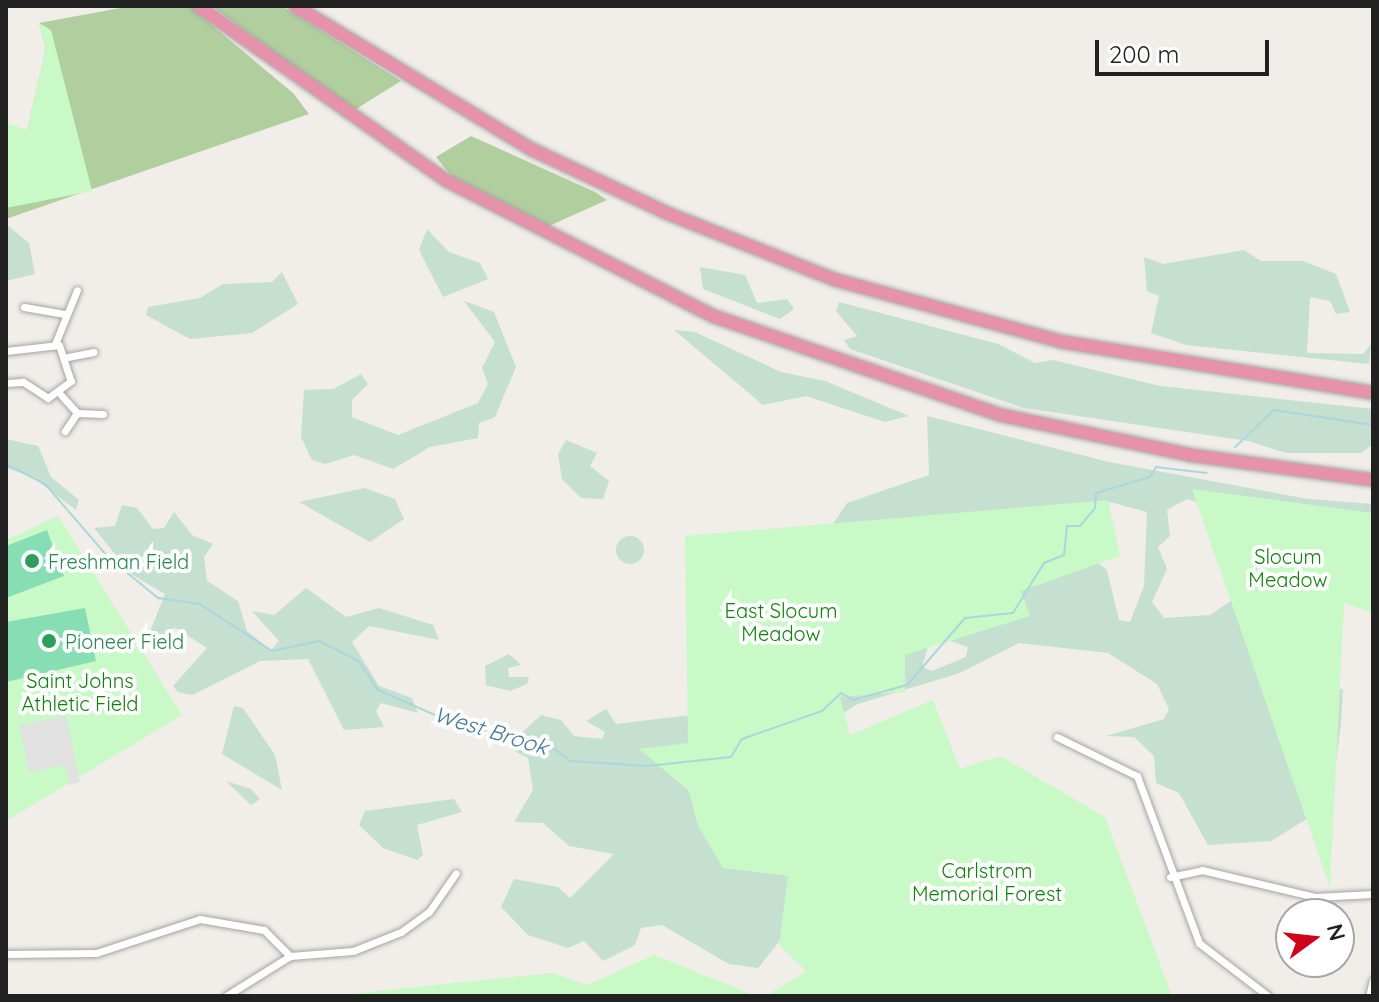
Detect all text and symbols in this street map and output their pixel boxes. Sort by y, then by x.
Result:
scale bar [1099,24,1273,74]
text: 200 m [1109,39,1179,69]
park label: Slocum Meadow [1248,544,1328,591]
place label: Freshman Field [48,549,189,573]
marker: Freshman Field [23,552,41,570]
park label: East Slocum Meadow [725,599,837,646]
place label: Pioneer Field [65,629,184,653]
marker: Pioneer Field [40,632,58,650]
park label: Saint Johns Athletic Field [22,669,138,716]
water label: West Brook [431,701,551,761]
park label: Carlstrom Memorial Forest [912,858,1062,905]
north arrow [1275,898,1355,978]
text: N [1321,921,1352,944]

